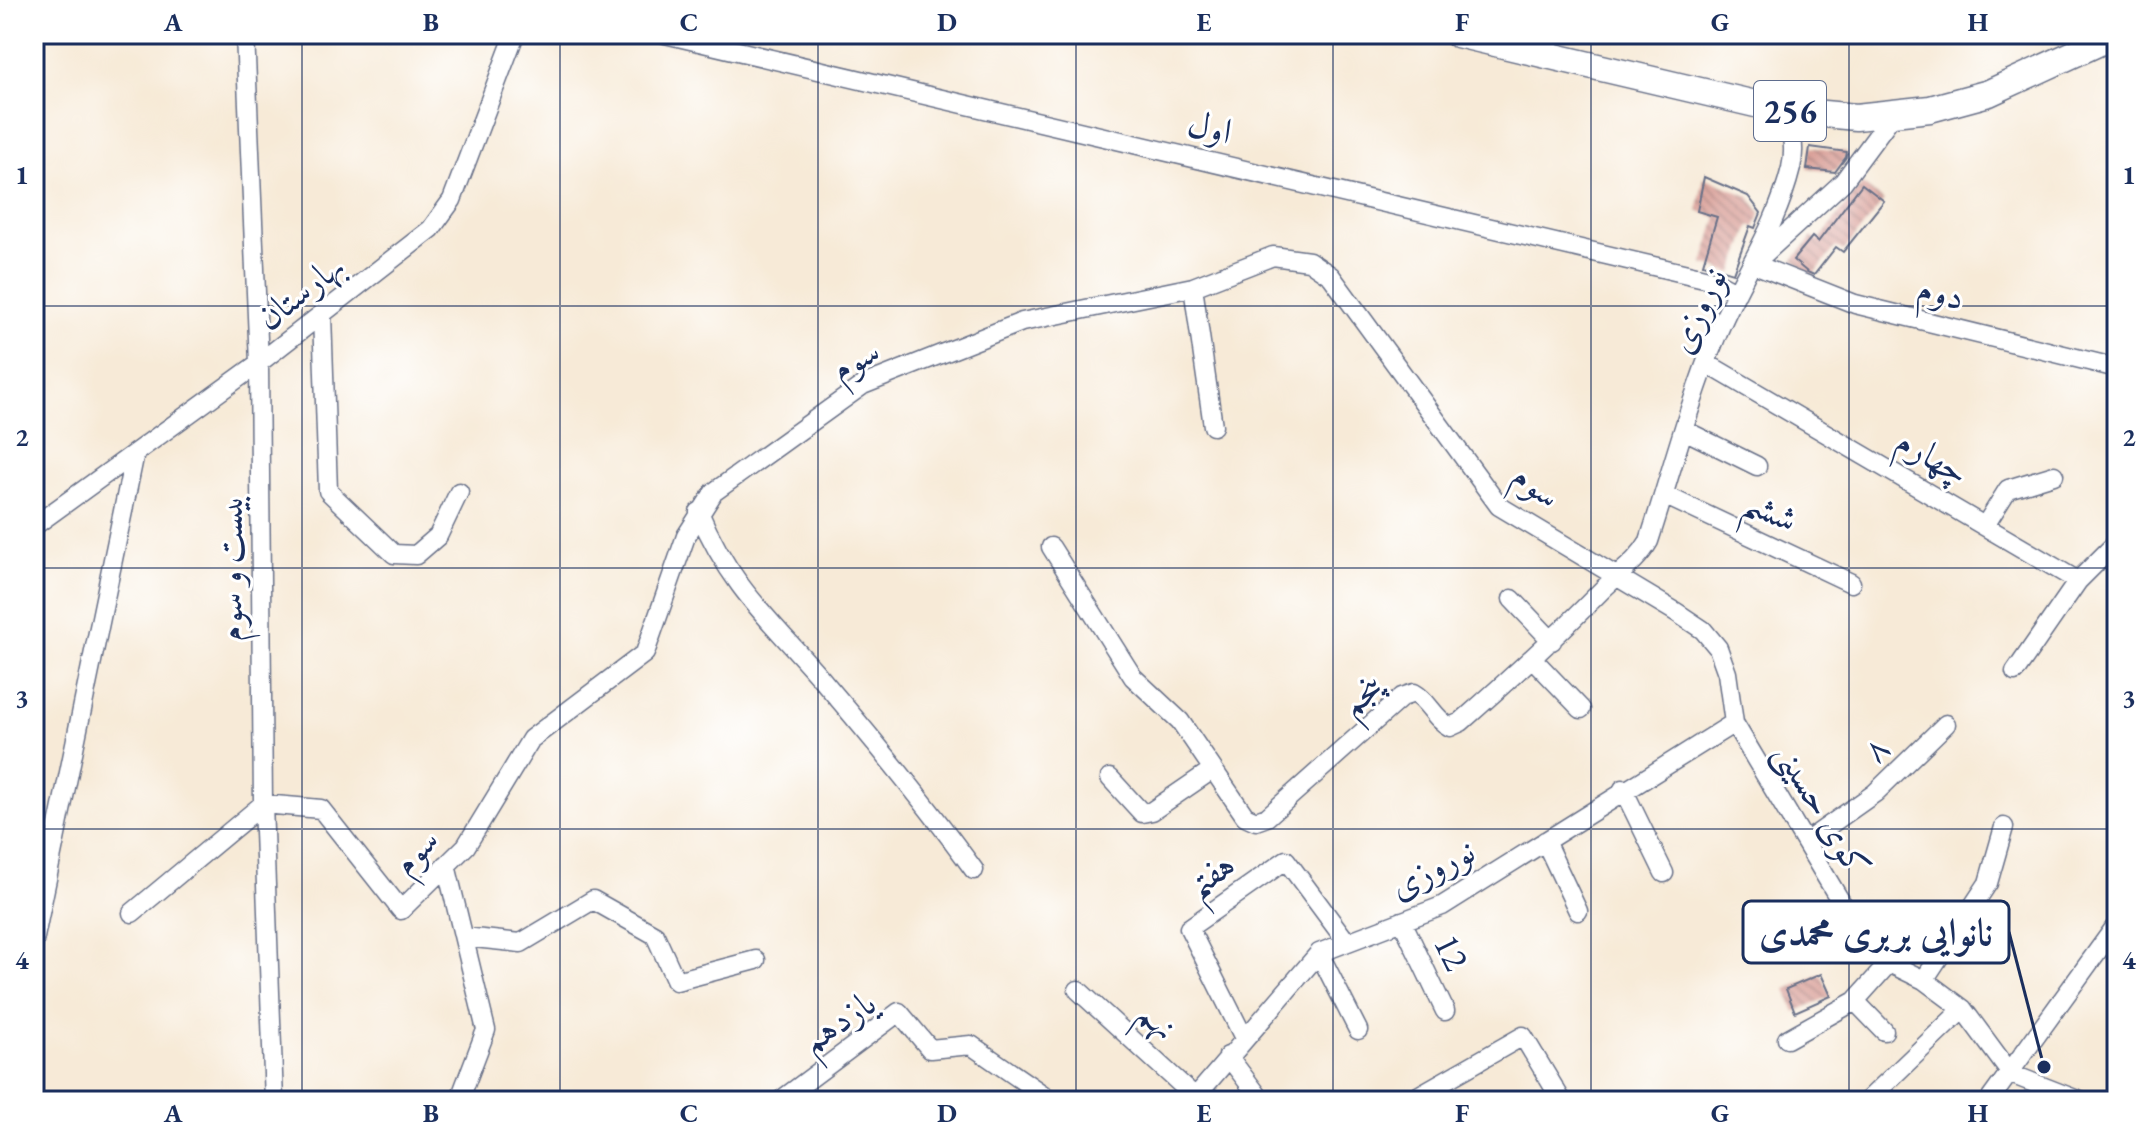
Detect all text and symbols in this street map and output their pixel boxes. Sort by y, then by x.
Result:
text: A [163,5,183,39]
text: B [423,5,439,39]
text: C [680,5,698,39]
text: D [937,5,957,39]
text: E [1197,5,1212,39]
text: F [1455,5,1469,39]
text: G [1711,5,1730,39]
text: H [1968,5,1989,39]
road number: 256 [1754,81,1826,141]
street label: اول [1183,99,1237,155]
text: 1 [15,158,29,192]
text: 1 [2122,158,2136,192]
street label: بهارستان [246,242,354,340]
street label: نوروزی [1657,259,1737,361]
street label: دوم [1911,264,1969,328]
street label: سوم [822,327,891,398]
street label: چهارم [1884,417,1978,502]
text: 2 [15,420,29,454]
text: 2 [2122,420,2136,454]
street label: سوم [1498,451,1571,525]
street label: ششم [1731,477,1806,554]
street label: بیست و سوم [206,494,261,642]
street label: پنجم [1329,661,1401,734]
text: 3 [15,681,29,715]
text: 3 [2122,681,2136,715]
street label: ۸ [1851,724,1899,772]
street label: کوی حسینی [1763,733,1882,886]
street label: سوم [381,817,455,891]
street label: نوروزی [1381,827,1483,909]
street label: هفتم [1176,840,1251,917]
callout: نانوایی بربری محمدی [1743,901,2009,963]
text: نانوایی بربری محمدی [1759,907,1993,958]
street label: 12 [1423,926,1481,978]
text: 4 [15,943,29,977]
text: 4 [2122,943,2136,977]
street label: یازدهم [791,978,892,1071]
street label: نهم [1121,990,1188,1058]
text: A [163,1096,183,1130]
text: B [423,1096,439,1130]
text: C [680,1096,698,1130]
text: D [937,1096,957,1130]
text: E [1197,1096,1212,1130]
text: F [1455,1096,1469,1130]
text: G [1711,1096,1730,1130]
text: H [1968,1096,1989,1130]

